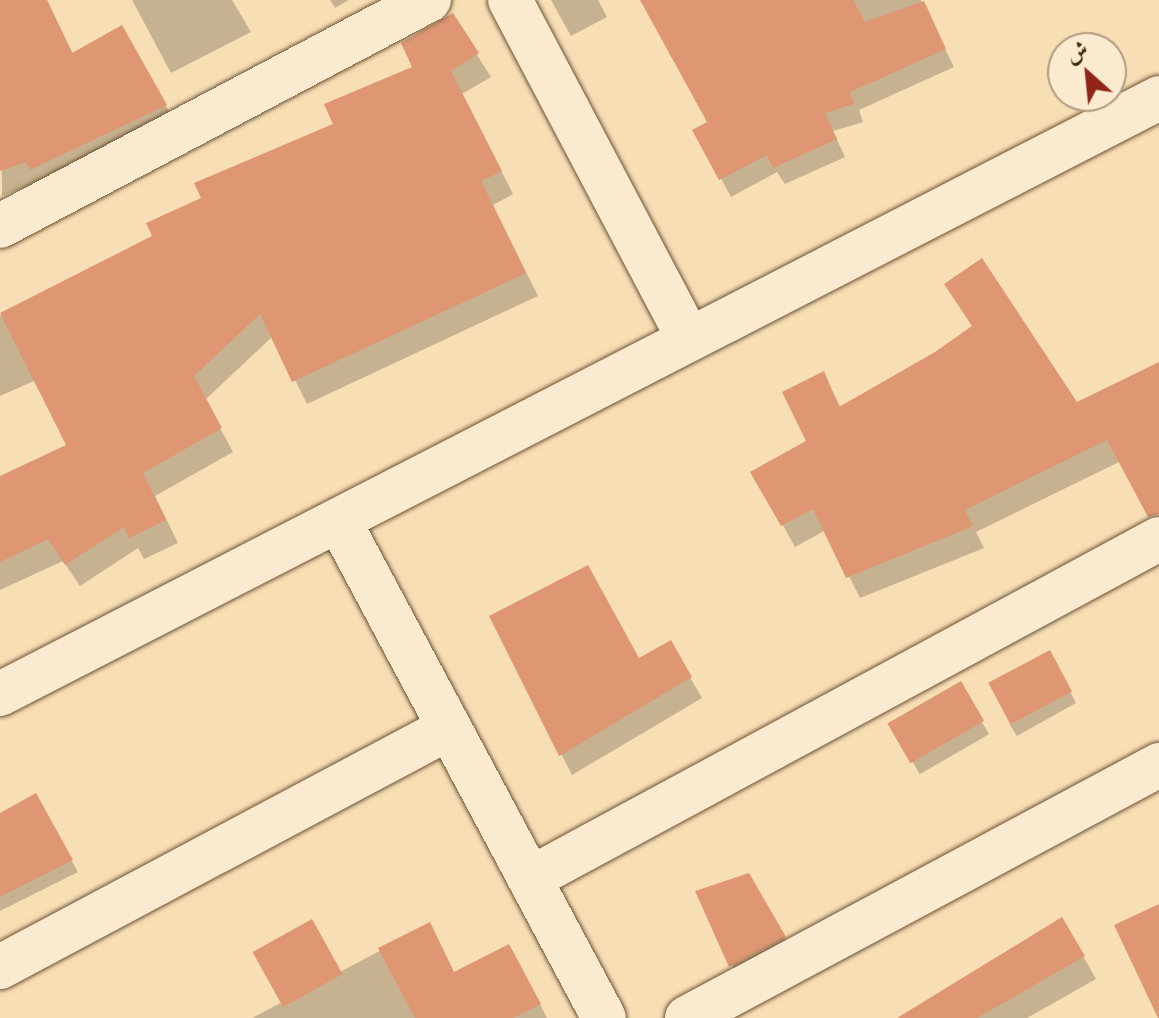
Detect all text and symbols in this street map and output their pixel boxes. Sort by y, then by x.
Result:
north arrow [1047,32,1127,112]
text: ش [1060,34,1094,71]

